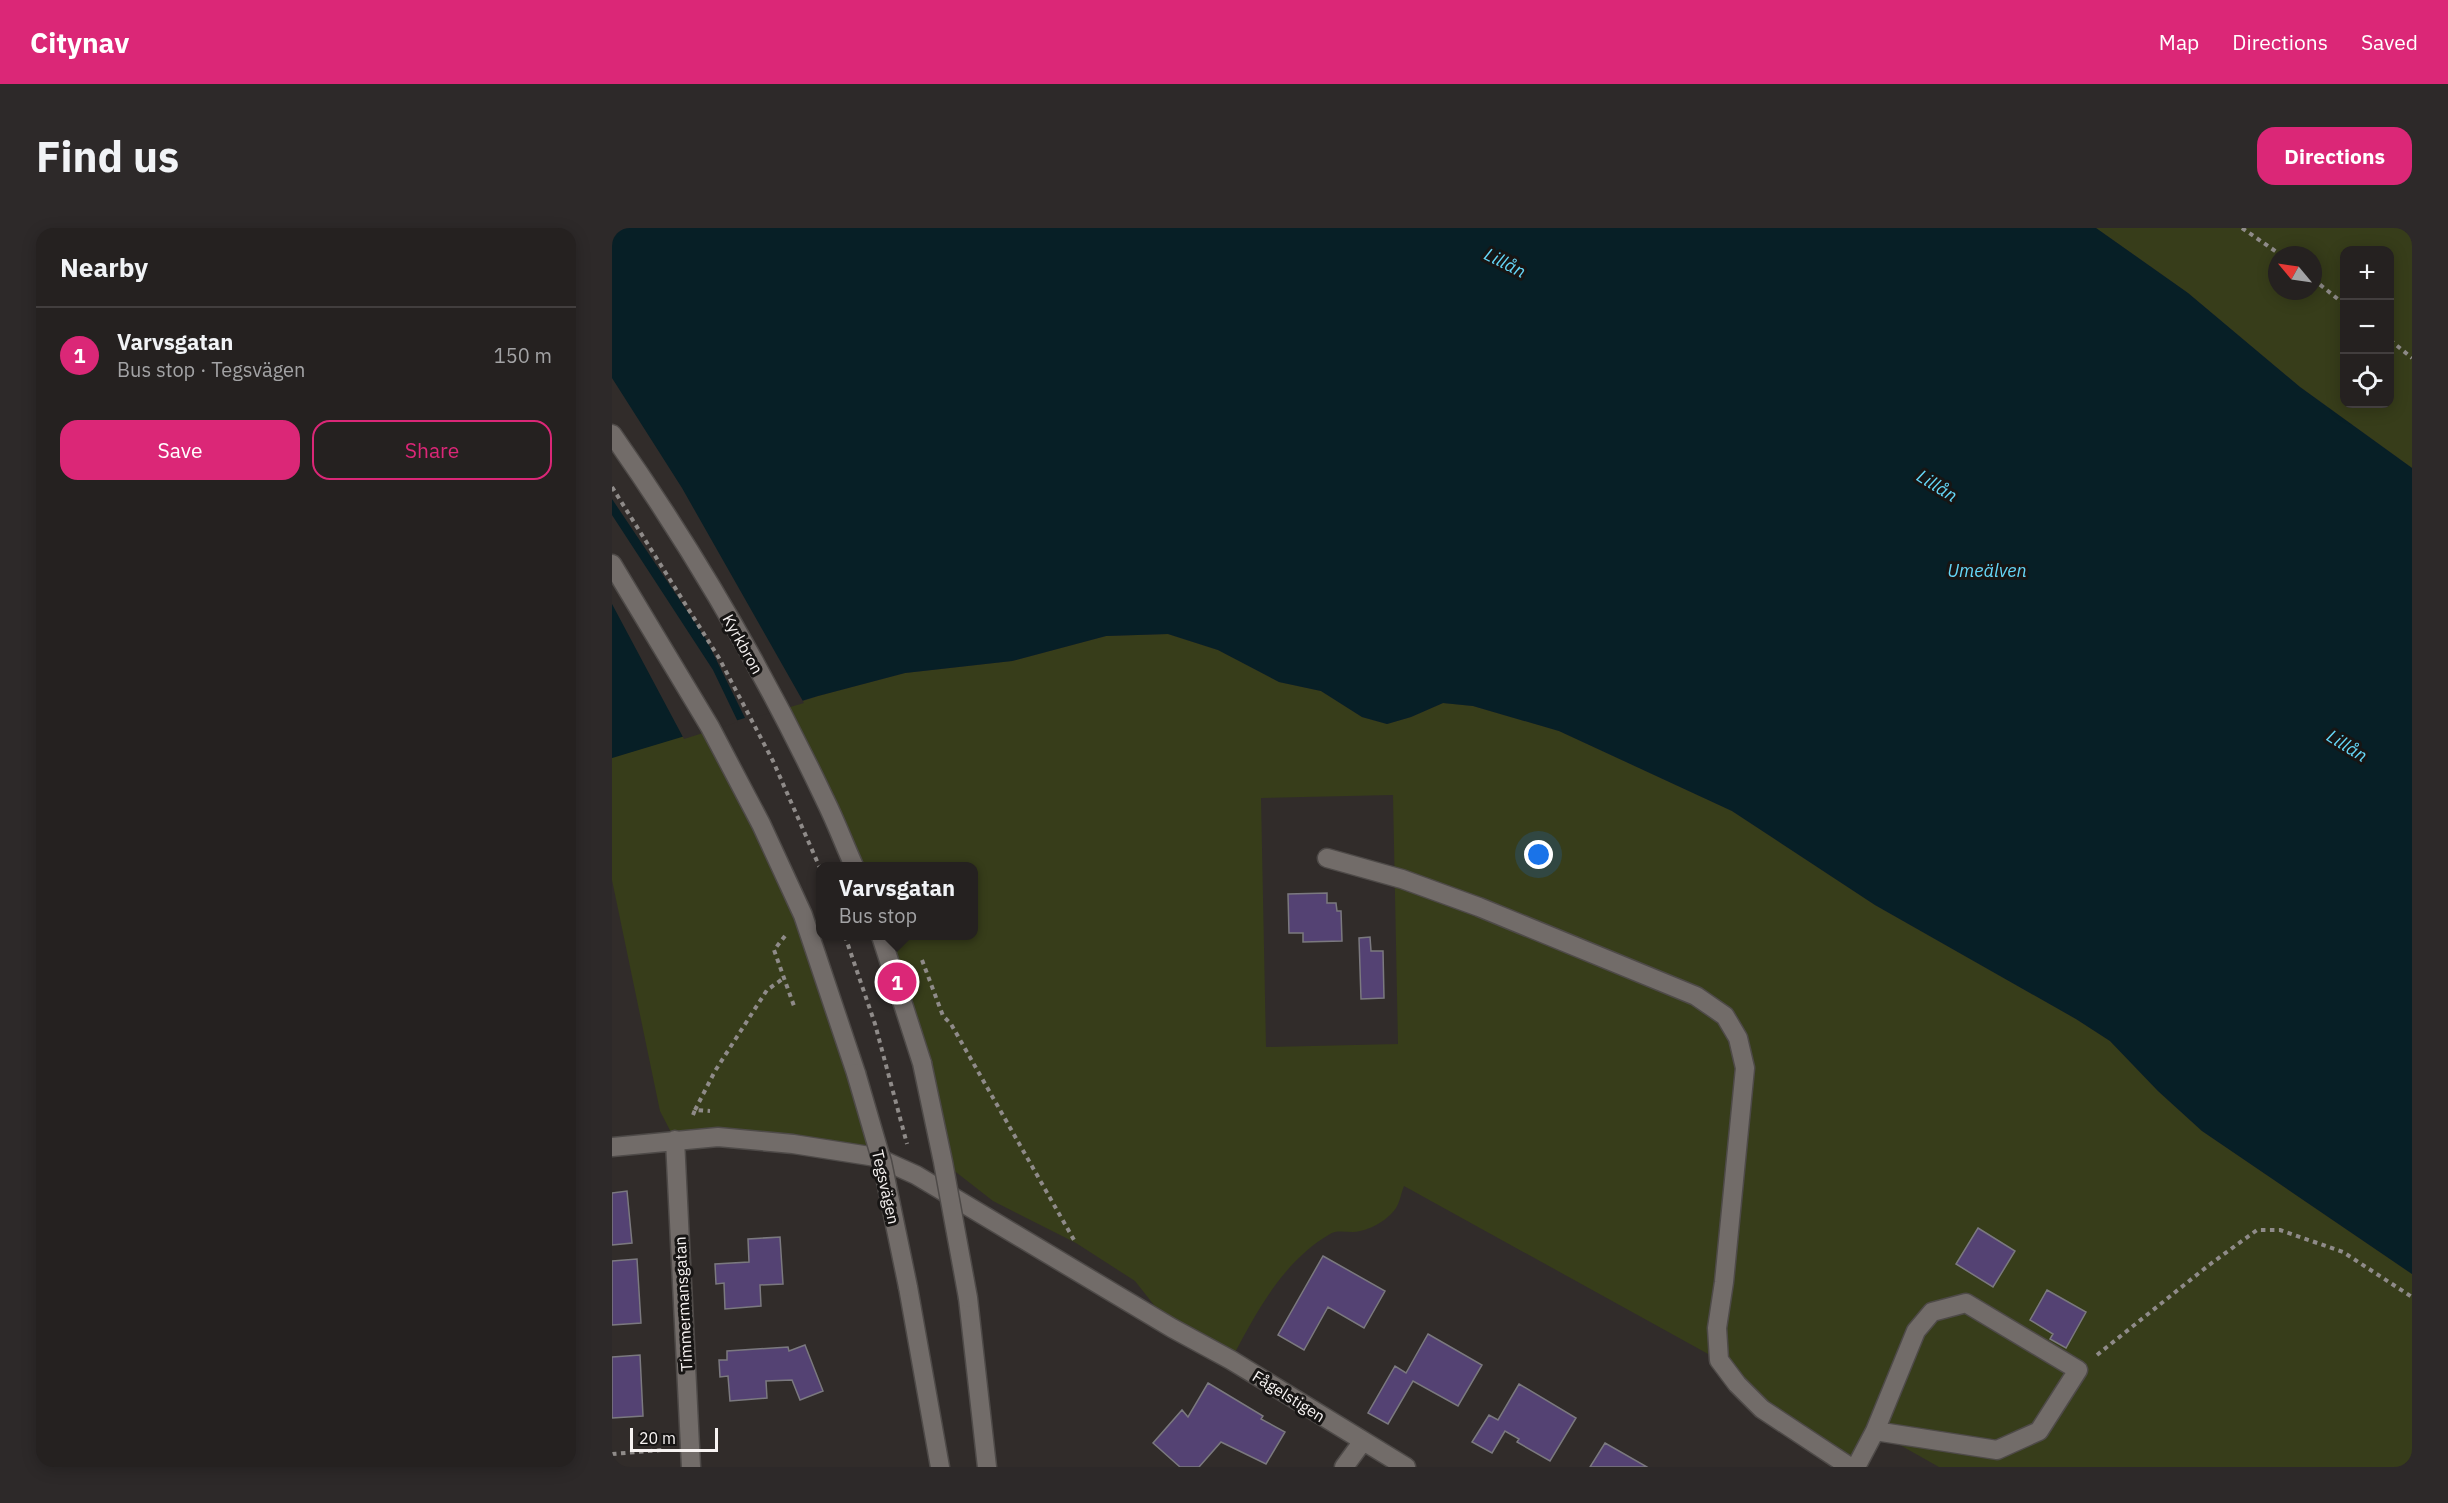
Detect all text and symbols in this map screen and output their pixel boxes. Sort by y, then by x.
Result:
text: Citynav [30,24,129,61]
text: Map [2159,28,2199,56]
text: Directions [2232,28,2328,56]
text: Saved [2361,28,2418,56]
button: Directions [2257,127,2412,185]
text: Find us [36,129,179,184]
water label: Lillån [1481,242,1530,283]
north arrow [2268,246,2322,300]
map controls [2340,246,2394,408]
button: + [2340,246,2394,300]
text: Nearby [60,250,148,284]
button: − [2340,300,2394,354]
text: Varvsgatan [117,327,233,356]
text: 1 [74,342,86,369]
text: 150 m [494,342,552,369]
button: locate [2340,354,2394,408]
text: Bus stop · Tegsvägen [117,356,305,383]
button: Save [60,420,300,480]
button: Share [312,420,552,480]
water label: Lillån [1913,464,1962,507]
water label: Umeälven [1947,559,2027,582]
street label: Kyrkbron [718,611,768,677]
water label: Lillån [2323,724,2372,767]
your location [1524,840,1553,869]
popup [816,862,978,940]
text: Varvsgatan [839,873,955,902]
text: Bus stop [839,902,917,929]
pin: 1 [878,960,916,1005]
street label: Tegsvägen [868,1148,904,1226]
street label: Timmermansgatan [669,1236,697,1372]
street label: Fågelstigen [1249,1366,1329,1426]
scale bar [630,1425,718,1452]
text: 20 m [639,1428,676,1448]

